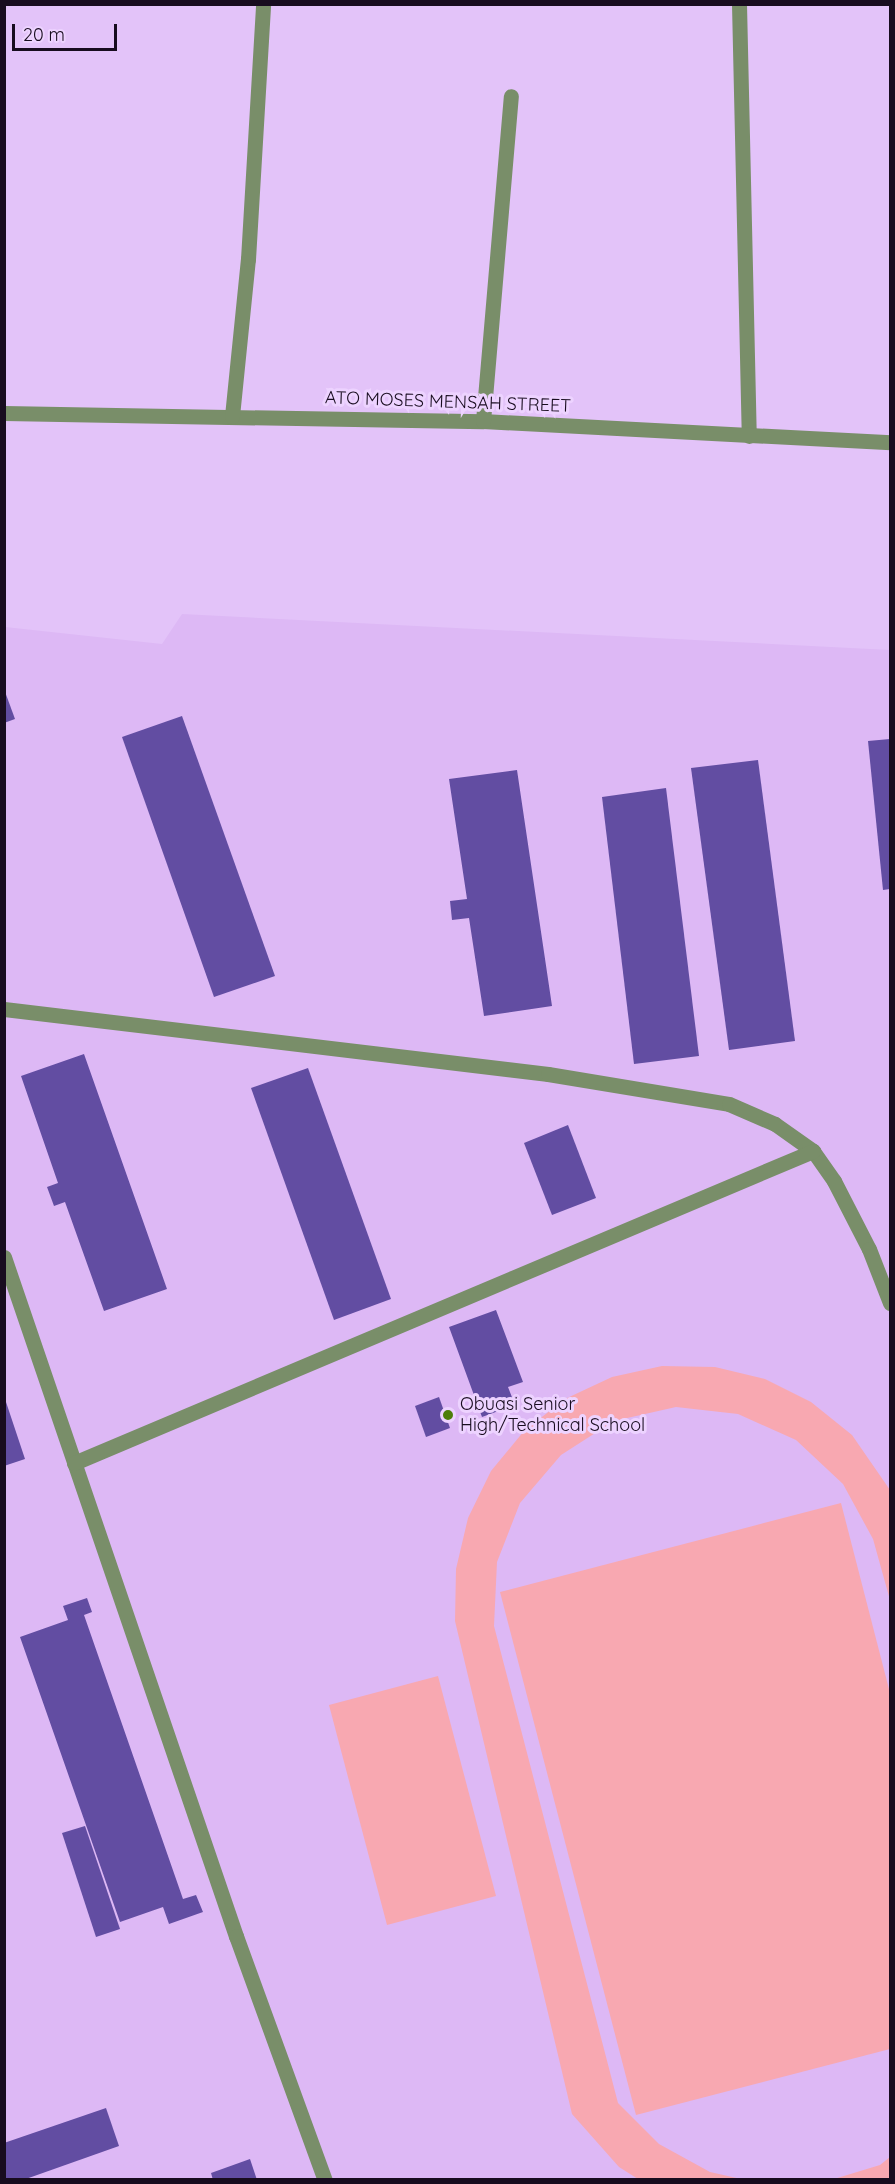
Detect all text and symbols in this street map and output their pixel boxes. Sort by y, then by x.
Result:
scale bar [15,12,120,50]
text: 20 m [23,23,65,46]
street label: ATO MOSES MENSAH STREET [325,387,571,417]
place label: Obuasi Senior High/Technical School [460,1394,645,1436]
marker: Obuasi Senior High/Technical School [441,1408,455,1422]

